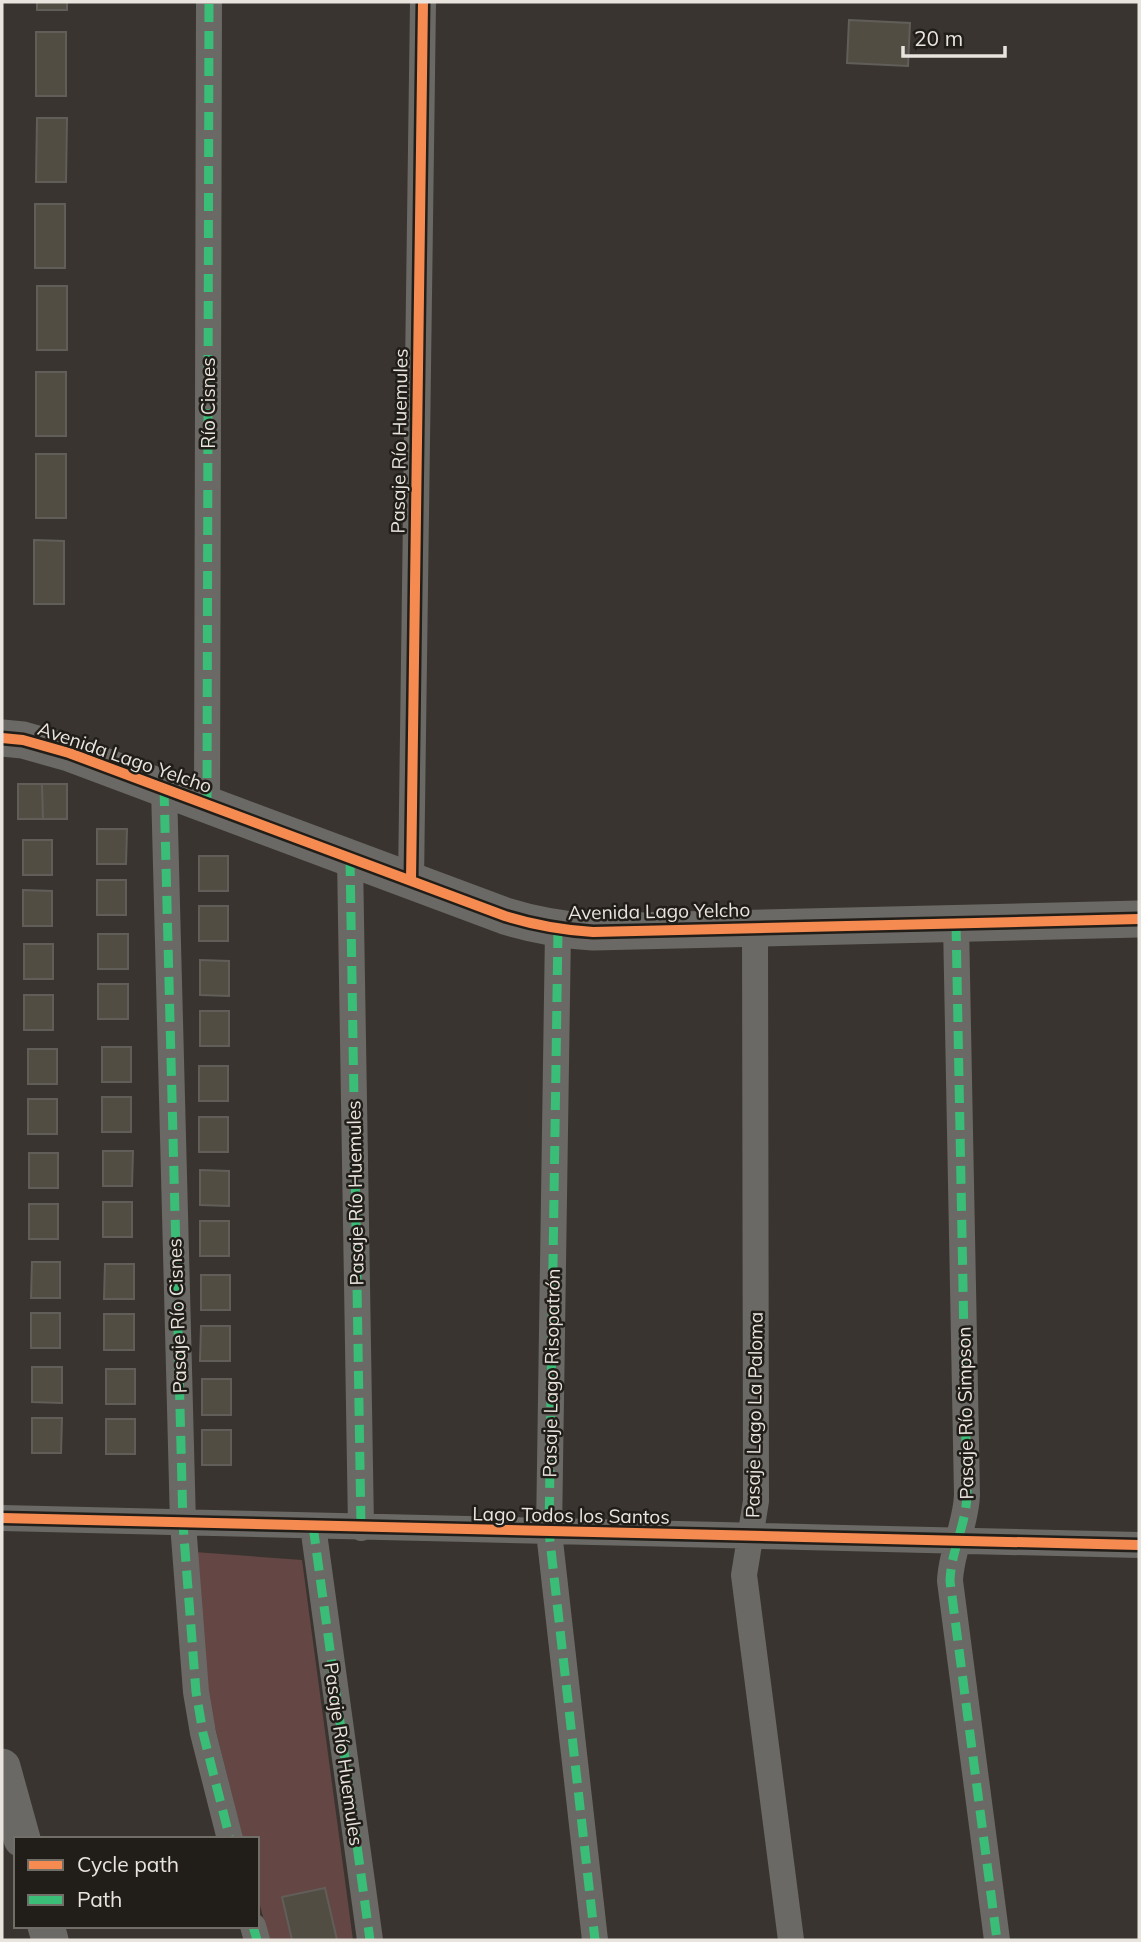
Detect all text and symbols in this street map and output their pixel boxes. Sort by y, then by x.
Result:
scale bar [903,14,1004,58]
text: 20 m [914,25,963,51]
street label: Pasaje Río Huemules [385,348,413,534]
street label: Río Cisnes [196,357,220,449]
street label: Avenida Lago Yelcho [35,716,215,798]
street label: Avenida Lago Yelcho [568,897,750,925]
street label: Pasaje Río Huemules [341,1100,369,1286]
street label: Pasaje Río Cisnes [162,1238,192,1394]
street label: Pasaje Lago Risopatrón [537,1268,565,1478]
street label: Pasaje Lago La Paloma [740,1312,768,1518]
street label: Pasaje Río Simpson [951,1326,979,1500]
street label: Lago Todos los Santos [472,1501,670,1529]
street label: Pasaje Río Huemules [319,1661,369,1847]
legend [14,1837,259,1928]
text: Cycle path [77,1851,179,1877]
text: Path [77,1886,122,1912]

